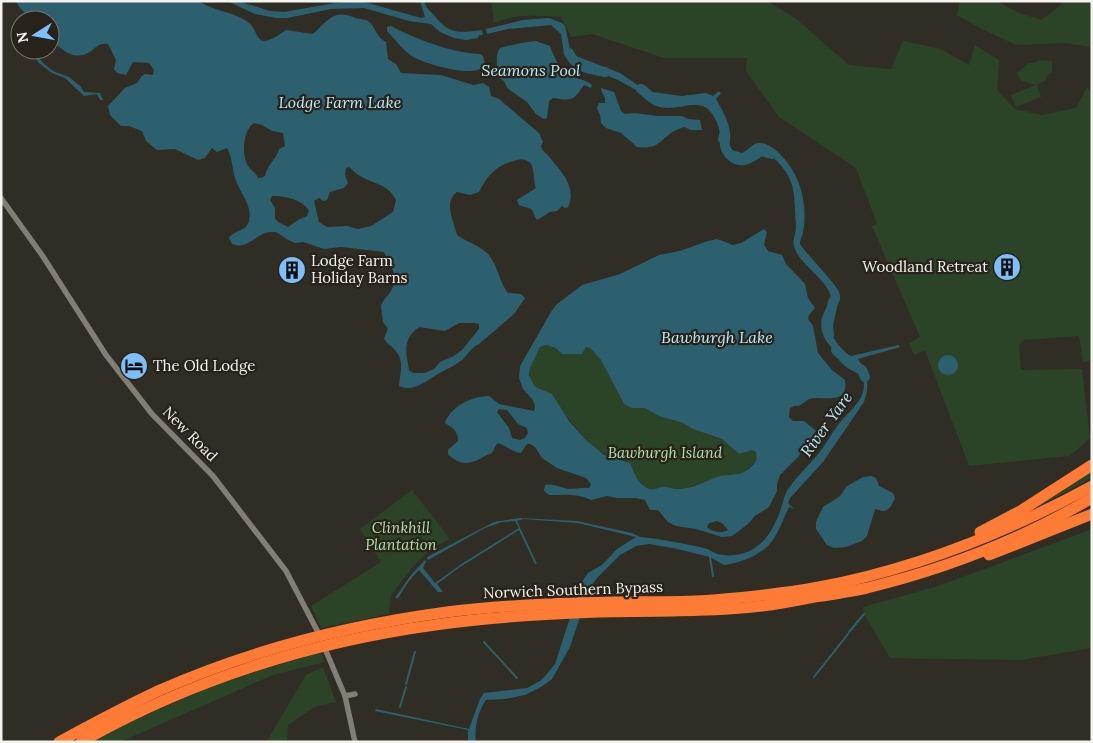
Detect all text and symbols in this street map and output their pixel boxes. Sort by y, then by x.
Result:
north arrow [10,10,60,60]
text: N [12,30,32,45]
water label: Seamons Pool [481,60,581,80]
water label: Lodge Farm Lake [279,92,402,112]
place label: Lodge Farm Holiday Barns [311,251,408,287]
building icon: Woodland Retreat [992,252,1022,282]
building icon: Lodge Farm Holiday Barns [277,255,307,285]
place label: Woodland Retreat [862,257,988,276]
water label: Bawburgh Lake [661,327,773,347]
hotel icon: The Old Lodge [119,351,149,381]
place label: The Old Lodge [153,356,255,375]
water label: River Yare [796,387,856,460]
street label: New Road [159,402,222,465]
park label: Bawburgh Island [608,443,723,462]
park label: Clinkhill Plantation [365,518,438,554]
street label: Norwich Southern Bypass [483,577,663,602]

